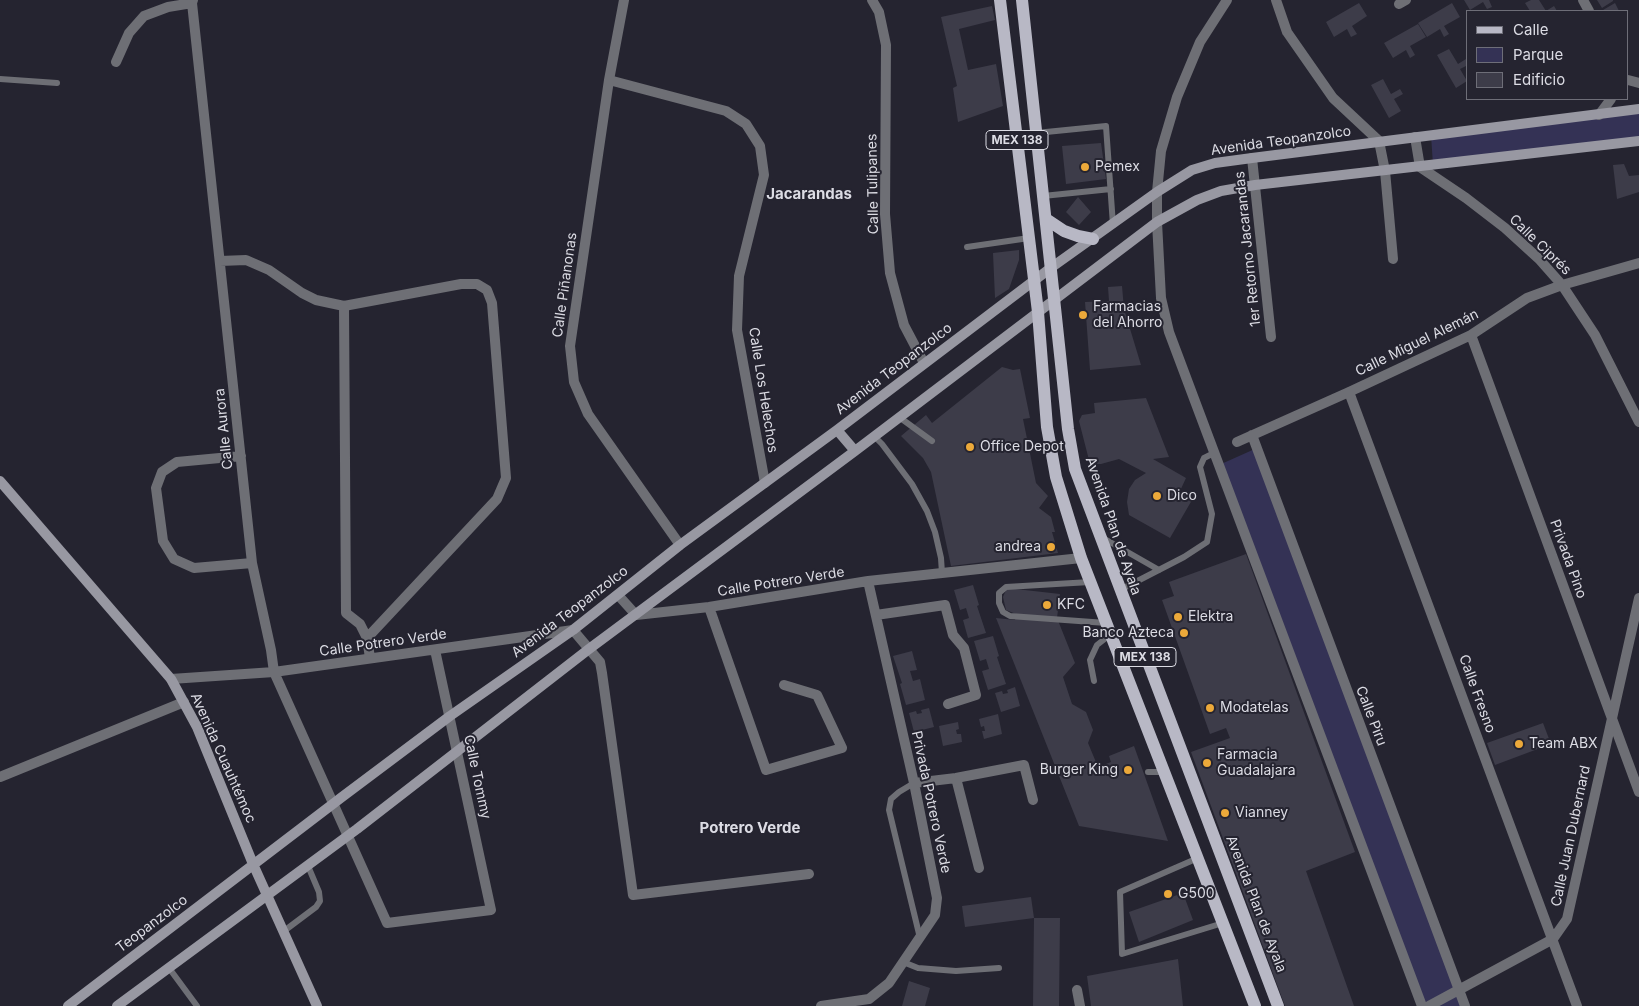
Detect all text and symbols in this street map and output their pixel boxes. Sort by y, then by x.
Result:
legend [1466,10,1629,100]
text: Calle [1513,20,1548,39]
text: Parque [1513,45,1563,64]
text: Edificio [1513,70,1565,89]
street label: Avenida Teopanzolco [1210,123,1352,159]
road number: MEX 138 [986,130,1048,150]
street label: Calle Tulipanes [864,134,882,234]
place label: Pemex [1095,159,1140,175]
marker: Pemex [1079,161,1091,173]
street label: 1er Retorno Jacarandas [1231,171,1265,327]
district label: Jacarandas [766,185,852,203]
street label: Calle Ciprés [1505,211,1575,279]
street label: Calle Piñanonas [549,232,581,338]
place label: Farmacias del Ahorro [1093,299,1162,332]
street label: Calle Miguel Alemán [1353,306,1481,380]
marker: Farmacias del Ahorro [1077,309,1089,321]
street label: Avenida Teopanzolco [832,320,956,418]
street label: Calle Los Helechos [745,326,781,454]
street label: Calle Aurora [211,388,237,470]
place label: Office Depot [980,439,1064,455]
marker: Office Depot [964,441,976,453]
street label: Avenida Plan de Ayala [1081,455,1145,597]
place label: Dico [1167,488,1197,504]
marker: Dico [1151,490,1163,502]
street label: Privada Pino [1546,517,1590,601]
place label: andrea [995,539,1041,555]
marker: andrea [1045,541,1057,553]
street label: Avenida Teopanzolco [508,563,632,661]
street label: Calle Potrero Verde [716,564,846,600]
place label: KFC [1057,597,1085,613]
marker: KFC [1041,599,1053,611]
place label: Elektra [1188,609,1233,625]
marker: Elektra [1172,611,1184,623]
place label: Banco Azteca [1082,625,1174,641]
street label: Calle Potrero Verde [318,626,448,660]
marker: Banco Azteca [1178,627,1190,639]
road number: MEX 138 [1114,648,1176,666]
street label: Calle Fresno [1455,653,1499,735]
street label: Calle Piru [1352,684,1390,748]
street label: Avenida Cuauhtémoc [187,690,259,826]
place label: Modatelas [1220,700,1289,716]
marker: Modatelas [1204,702,1216,714]
street label: Privada Potrero Verde [908,729,954,875]
street label: Calle Tommy [460,733,494,821]
place label: Team ABX [1529,736,1598,752]
marker: Team ABX [1513,738,1525,750]
place label: Farmacia Guadalajara [1217,747,1296,780]
marker: Farmacia Guadalajara [1201,757,1213,769]
place label: Burger King [1040,762,1118,778]
marker: Burger King [1122,764,1134,776]
street label: Calle Juan Dubernard [1548,764,1594,908]
place label: Vianney [1235,805,1288,821]
marker: Vianney [1219,807,1231,819]
district label: Potrero Verde [700,819,800,837]
street label: Avenida Plan de Ayala [1222,833,1290,975]
place label: G500 [1178,886,1215,902]
marker: G500 [1162,888,1174,900]
street label: Teopanzolco [113,892,191,956]

